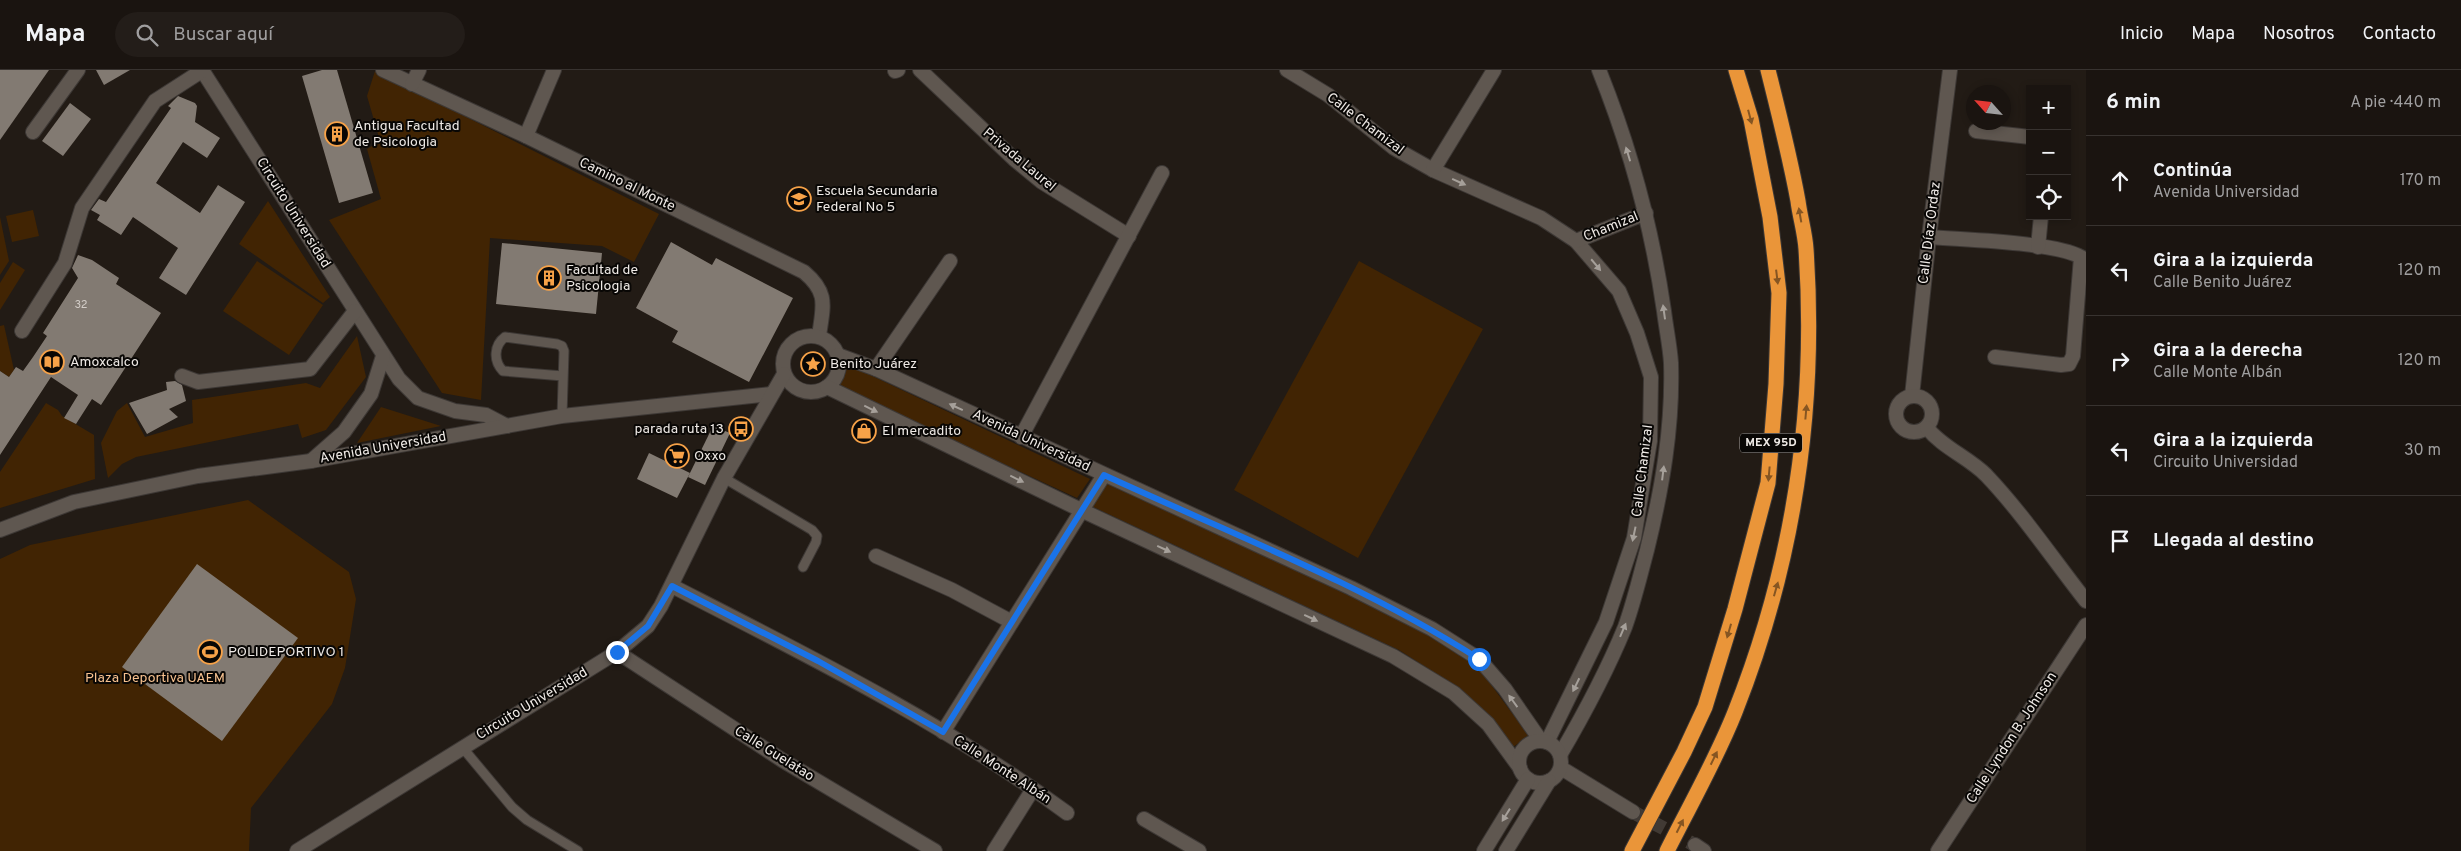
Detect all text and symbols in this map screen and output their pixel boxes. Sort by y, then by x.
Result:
search box [115,12,465,57]
text: Mapa [25,20,85,50]
icon: search [133,21,161,49]
text: Buscar aquí [173,23,273,47]
text: Inicio [2120,23,2163,46]
text: Mapa [2191,23,2235,46]
text: Nosotros [2263,23,2335,46]
text: Contacto [2363,23,2436,46]
north arrow [1966,85,2011,130]
map controls [2026,85,2071,220]
button: + [2026,85,2071,130]
street label: Calle Chamizal [1323,89,1407,159]
text: 6 min [2106,89,2161,116]
text: A pie · 440 m [2350,93,2441,113]
one-way arrow [1746,109,1754,124]
place label: Antigua Facultad de Psicologia [354,118,460,151]
building icon: Antigua Facultad de Psicologia [324,121,350,147]
street label: Privada Laurel [979,124,1059,196]
button: − [2026,130,2071,175]
one-way arrow [1623,146,1631,161]
street label: Camino al Monte [576,154,678,216]
street label: Circuito Universidad [252,155,334,271]
text: Continúa [2153,159,2232,183]
icon: ahead [2106,167,2134,195]
text: 170 m [2400,171,2441,191]
button: locate [2026,175,2071,220]
one-way arrow [1452,178,1466,186]
street label: Calle Díaz Ordaz [1915,181,1945,285]
place label: Escuela Secundaria Federal No 5 [816,183,938,216]
text: Avenida Universidad [2153,183,2299,203]
school or university icon: Escuela Secundaria Federal No 5 [786,186,812,212]
one-way arrow [1796,207,1804,223]
street label: Chamizal [1581,208,1641,246]
text: Gira a la izquierda [2153,249,2313,273]
icon: left [2106,257,2134,285]
one-way arrow [1590,258,1602,270]
text: 120 m [2398,261,2441,281]
place label: Facultad de Psicologia [566,262,638,295]
building icon: Facultad de Psicologia [536,265,562,291]
one-way arrow [1773,269,1781,285]
text: Calle Benito Juárez [2153,273,2292,293]
house number: 32 [74,298,88,312]
one-way arrow [1660,304,1668,320]
text: Gira a la derecha [2153,339,2303,363]
icon: right [2106,347,2134,375]
library icon: Amoxcalco [39,349,65,375]
place icon: Benito Juárez [800,351,826,377]
text: 120 m [2398,351,2441,371]
place label: Amoxcalco [70,354,139,371]
place label: Benito Juárez [830,356,917,373]
text: Calle Monte Albán [2153,363,2282,383]
one-way arrow [949,403,963,411]
one-way arrow [1803,404,1811,420]
one-way arrow [864,405,878,413]
street label: Avenida Universidad [969,406,1093,476]
bus stop icon: parada ruta 13 [728,416,754,442]
shop icon: El mercadito [851,418,877,444]
place label: parada ruta 13 [634,421,724,438]
place label: El mercadito [882,423,961,440]
street label: Calle Chamizal [1629,424,1657,518]
street label: Avenida Universidad [318,429,448,467]
text: Gira a la izquierda [2153,429,2313,453]
road number: MEX 95D [1740,433,1802,452]
icon: left [2106,437,2134,465]
text: 30 m [2404,441,2441,461]
supermarket icon: Oxxo [664,443,690,469]
place label: Oxxo [694,448,726,465]
text: Circuito Universidad [2153,453,2298,473]
one-way arrow [1659,465,1667,481]
one-way arrow [1764,466,1772,482]
one-way arrow [1010,475,1024,483]
one-way arrow [1630,527,1638,542]
icon: arrive [2106,527,2134,555]
text: Llegada al destino [2153,529,2314,553]
one-way arrow [1157,545,1171,553]
one-way arrow [1772,582,1780,597]
one-way arrow [1304,614,1318,622]
one-way arrow [1619,623,1627,637]
one-way arrow [1725,624,1733,639]
sports icon: POLIDEPORTIVO 1 [197,639,223,665]
route end [606,641,629,664]
place label: POLIDEPORTIVO 1 [228,644,344,661]
route start [1468,648,1491,671]
street label: Circuito Universidad [473,664,591,744]
street label: Calle Lyndon B. Johnson [1963,669,2061,807]
park label: Plaza Deportiva UAEM [85,670,225,687]
one-way arrow [1572,678,1580,692]
one-way arrow [1508,695,1519,708]
street label: Calle Guelatao [731,723,817,785]
street label: Calle Monte Albán [950,732,1054,808]
one-way arrow [1710,751,1718,765]
one-way arrow [1501,809,1511,822]
one-way arrow [1676,819,1684,834]

